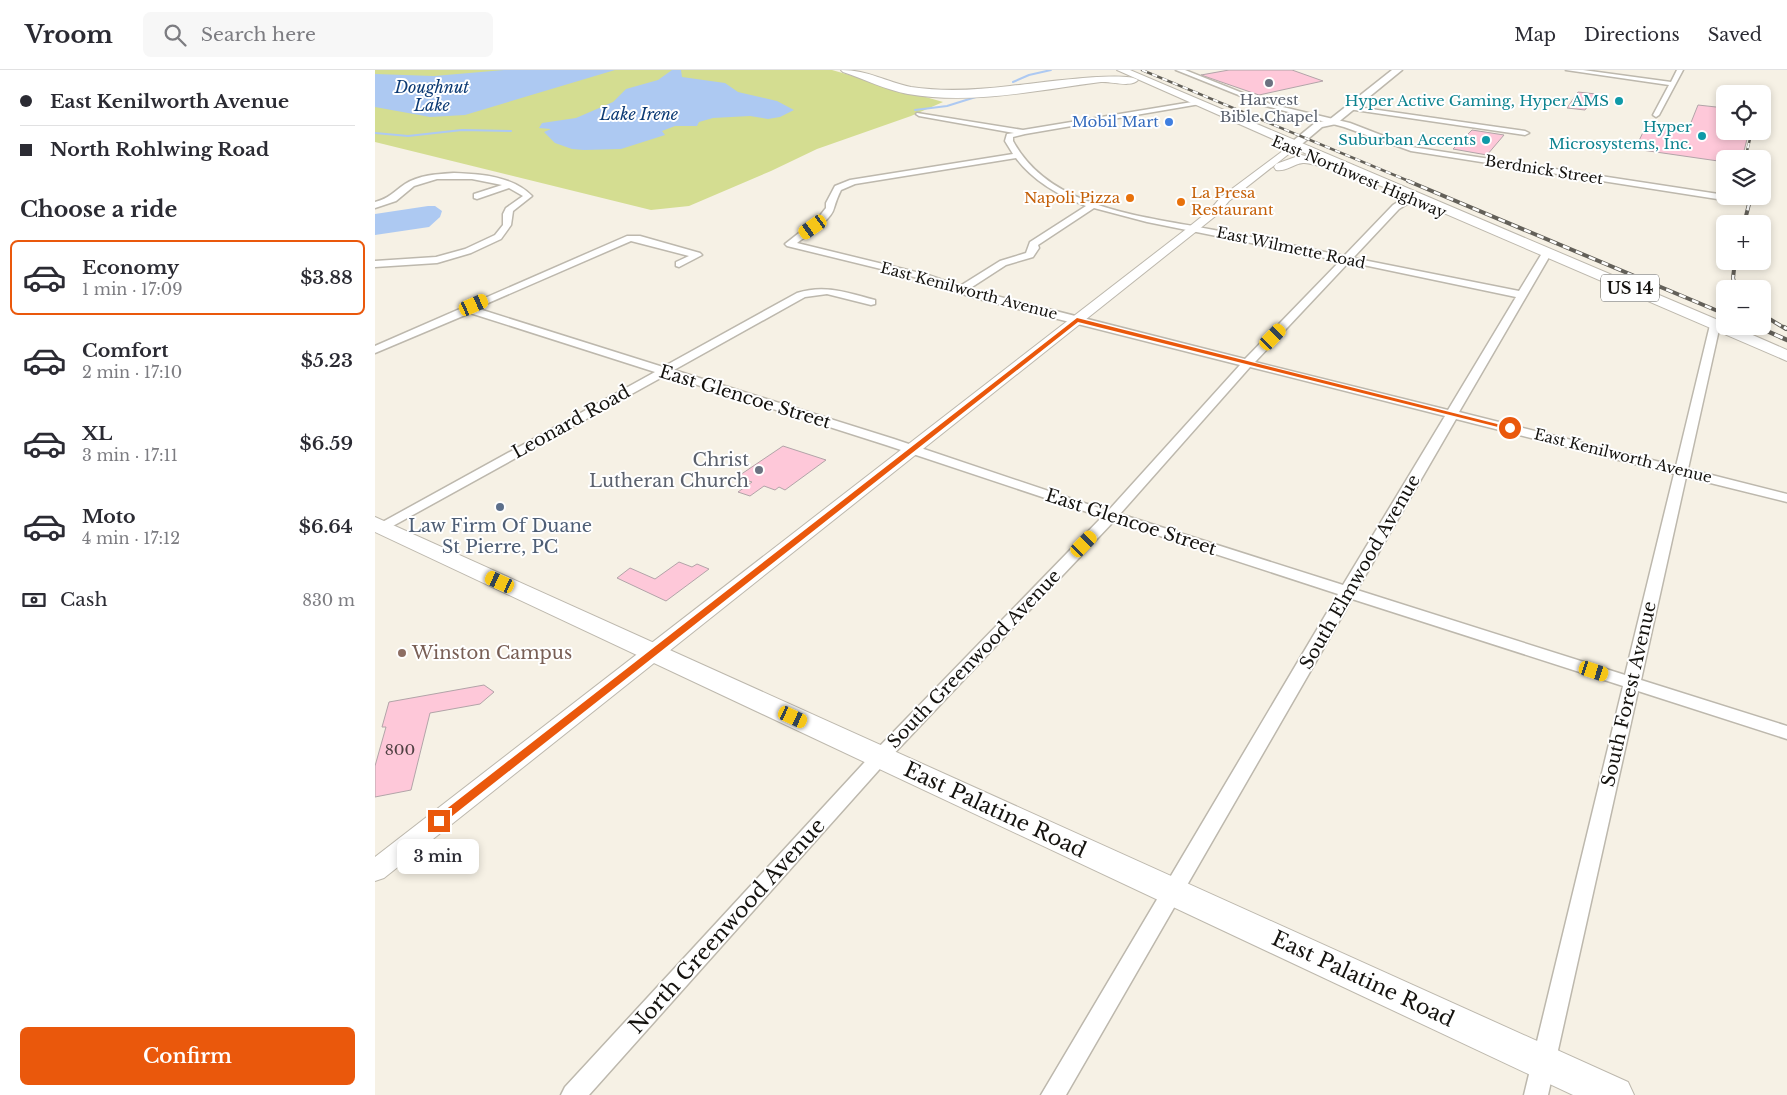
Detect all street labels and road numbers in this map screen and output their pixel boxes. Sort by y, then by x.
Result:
street label: East Northwest Highway [1269,131,1450,222]
street label: Berdnick Street [1484,151,1605,188]
street label: East Wilmette Road [1215,222,1367,273]
street label: East Kenilworth Avenue [879,258,1060,323]
road number: US 14 [1601,274,1659,302]
street label: East Glencoe Street [656,360,834,434]
street label: Leonard Road [508,381,634,463]
street label: East Kenilworth Avenue [1532,424,1714,487]
street label: South Elmwood Avenue [1295,471,1425,673]
street label: East Glencoe Street [1043,484,1219,560]
street label: South Greenwood Avenue [883,565,1065,753]
street label: South Forest Avenue [1597,599,1661,789]
street label: East Palatine Road [900,756,1090,864]
street label: North Greenwood Avenue [623,813,831,1039]
street label: East Palatine Road [1268,925,1458,1033]

